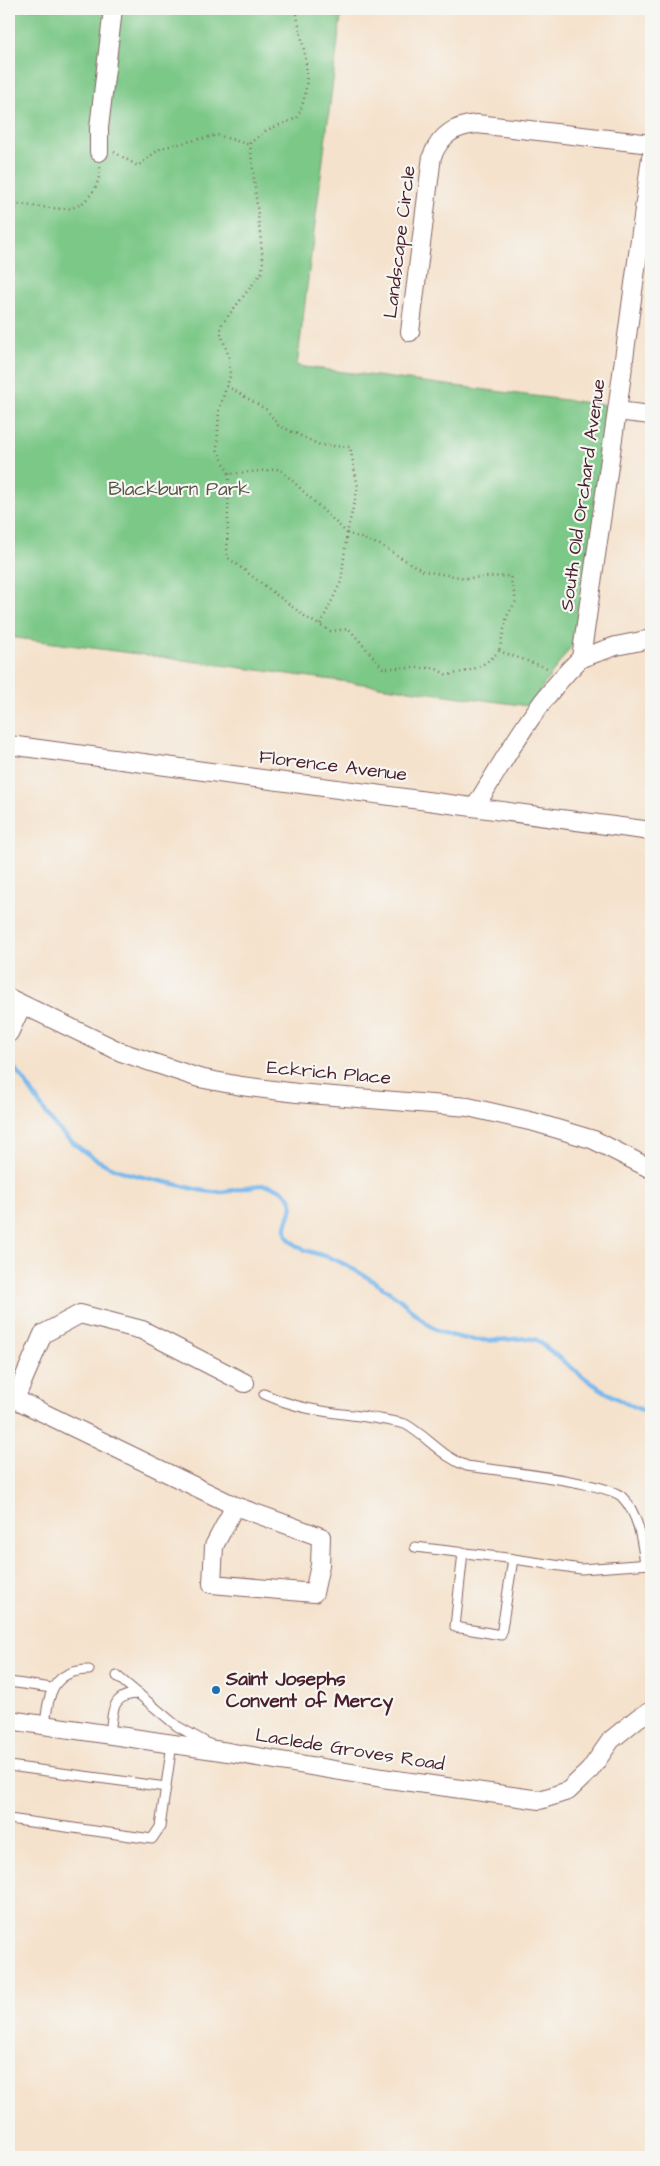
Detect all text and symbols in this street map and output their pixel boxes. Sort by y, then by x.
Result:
street label: Landscape Circle [377,164,423,320]
street label: South Old Orchard Avenue [553,377,613,613]
park label: Blackburn Park [108,476,250,503]
street label: Florence Avenue [258,744,408,788]
street label: Eckrich Place [266,1054,392,1092]
place label: Saint Josephs Convent of Mercy [225,1666,394,1716]
marker: Saint Josephs Convent of Mercy [210,1684,222,1696]
street label: Laclede Groves Road [254,1722,447,1778]

